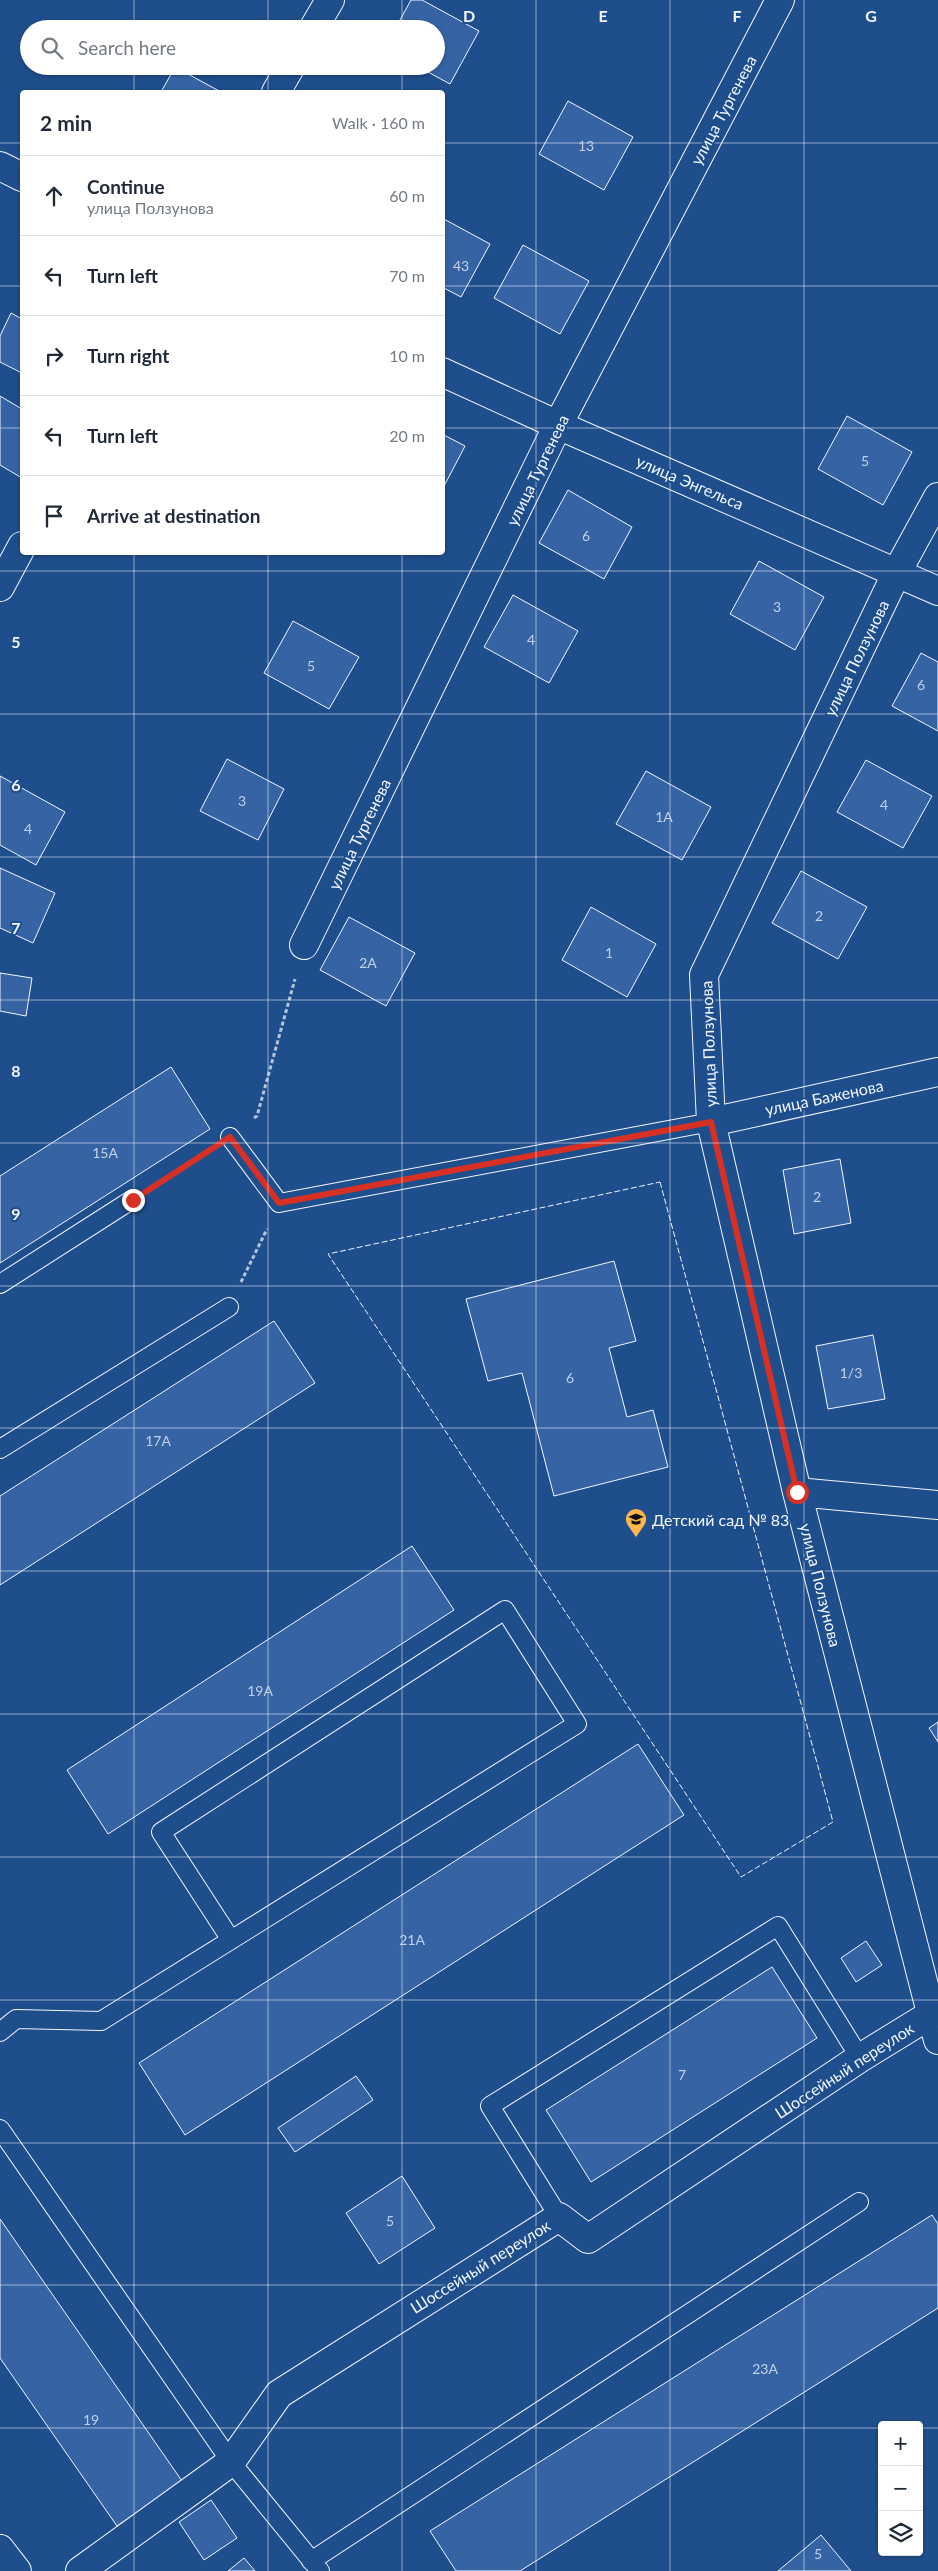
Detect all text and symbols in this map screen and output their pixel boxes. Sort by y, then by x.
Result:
text: D [463,6,475,25]
text: E [598,6,608,25]
text: F [732,6,742,25]
text: G [865,6,877,25]
search box [20,20,445,75]
icon: search [38,34,66,62]
text: Search here [78,36,176,59]
street label: улица Тургенева [686,52,760,168]
text: 2 min [40,110,92,135]
text: Walk · 160 m [332,113,425,132]
house number: 13 [578,137,594,154]
text: Continue [87,175,165,198]
icon: ahead [40,182,68,210]
text: 60 m [389,186,425,205]
text: улица Ползунова [87,198,214,217]
house number: 43 [453,257,469,274]
icon: left [40,262,68,290]
text: Turn left [87,264,158,287]
text: 70 m [389,266,425,285]
icon: right [40,342,68,370]
text: Turn right [87,344,169,367]
text: 10 m [389,346,425,365]
street label: улица Тургенева [502,411,572,529]
icon: left [40,422,68,450]
text: Turn left [87,424,158,447]
text: 20 m [389,426,425,445]
street label: улица Энгельса [633,451,747,513]
house number: 5 [861,452,869,469]
icon: arrive [40,502,68,530]
text: Arrive at destination [87,504,260,527]
house number: 6 [582,527,590,544]
street label: улица Ползунова [820,597,892,719]
house number: 3 [773,598,781,615]
house number: 4 [527,631,535,648]
text: 5 [11,632,21,651]
house number: 5 [307,657,315,674]
house number: 6 [917,676,925,693]
text: 6 [11,775,21,794]
street label: улица Тургенева [324,775,394,893]
house number: 3 [238,792,246,809]
house number: 4 [880,796,888,813]
house number: 1А [655,808,673,825]
house number: 4 [24,820,32,837]
house number: 2 [815,907,823,924]
text: 7 [11,918,21,937]
house number: 1 [605,944,613,961]
house number: 2А [359,954,377,971]
street label: улица Ползунова [696,980,720,1108]
text: 8 [11,1061,21,1080]
street label: улица Баженова [763,1075,885,1119]
house number: 15А [92,1144,118,1161]
house number: 2 [813,1188,821,1205]
route end [122,1189,145,1212]
text: 9 [11,1204,21,1223]
house number: 1/3 [840,1364,862,1381]
house number: 6 [566,1369,574,1386]
house number: 17А [145,1432,171,1449]
route start [786,1481,809,1504]
school or university icon: Детский сад № 83 [624,1507,648,1538]
place label: Детский сад № 83 [652,1510,789,1529]
street label: улица Ползунова [796,1521,846,1649]
house number: 19А [247,1682,273,1699]
house number: 21А [399,1931,425,1948]
street label: Шоссейный переулок [771,2018,917,2122]
house number: 7 [678,2066,686,2083]
house number: 5 [386,2212,394,2229]
street label: Шоссейный переулок [407,2215,554,2317]
house number: 23А [752,2360,778,2377]
house number: 19 [83,2411,99,2428]
map controls [878,2421,923,2556]
button: + [878,2421,923,2466]
button: − [878,2466,923,2511]
button: layers [878,2511,923,2556]
house number: 5 [814,2545,822,2562]

